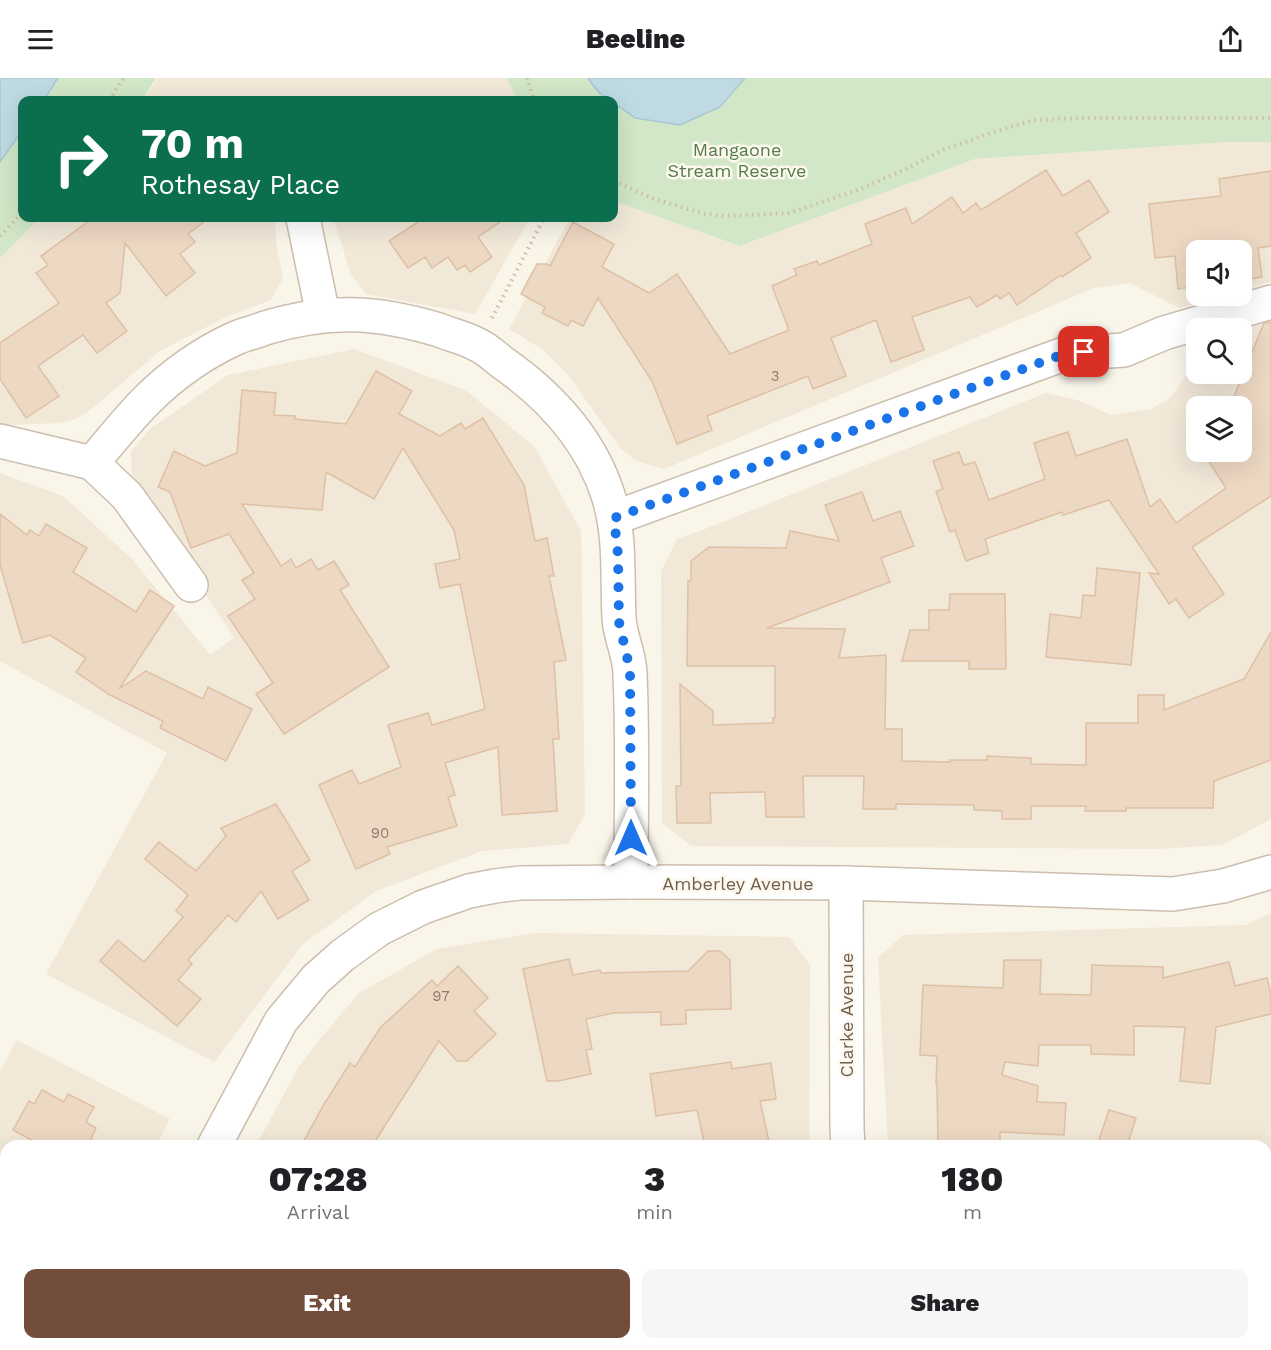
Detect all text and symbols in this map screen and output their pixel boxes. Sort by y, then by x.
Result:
icon: menu [24,23,57,56]
text: Beeline [586,23,685,55]
icon: share [1214,23,1247,56]
text: 70 m [141,119,244,168]
icon: right [42,120,120,198]
park label: Mangaone Stream Reserve [667,139,807,181]
text: Rothesay Place [141,169,340,201]
map controls [1186,240,1252,462]
button: sound [1186,240,1252,306]
button: search [1186,318,1252,384]
pin [1058,326,1109,377]
icon: arrive [1067,335,1100,368]
house number: 3 [771,367,779,385]
button: layers [1186,396,1252,462]
position arrow [599,806,663,870]
house number: 90 [371,824,389,842]
street label: Amberley Avenue [662,873,814,894]
street label: Clarke Avenue [836,953,857,1077]
house number: 97 [432,987,450,1005]
text: 07:28 [268,1158,368,1200]
text: 3 [644,1158,665,1200]
text: 180 [941,1158,1004,1200]
text: Arrival [287,1200,349,1224]
text: min [636,1200,673,1224]
text: m [963,1200,982,1224]
button: Exit [24,1269,630,1338]
button: Share [642,1269,1248,1338]

